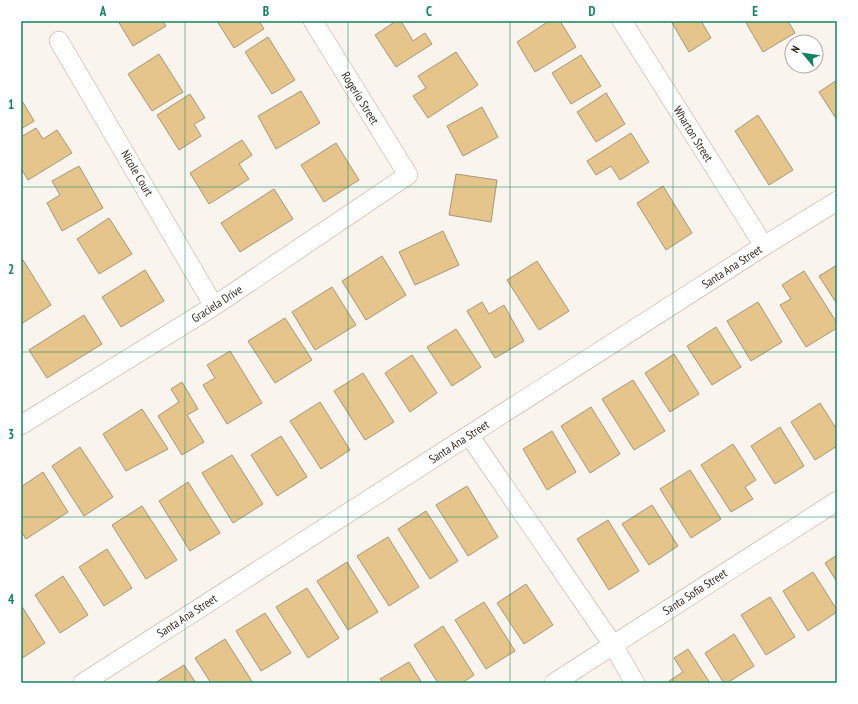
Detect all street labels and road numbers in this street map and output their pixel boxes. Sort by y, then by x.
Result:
street label: Rogerio Street [338,69,383,127]
street label: Wharton Street [670,103,717,165]
street label: Nicole Court [118,147,157,199]
street label: Santa Ana Street [699,241,765,292]
street label: Graciela Drive [188,282,245,326]
street label: Santa Ana Street [426,416,492,467]
street label: Santa Sofia Street [660,565,730,618]
street label: Santa Ana Street [154,590,220,641]

